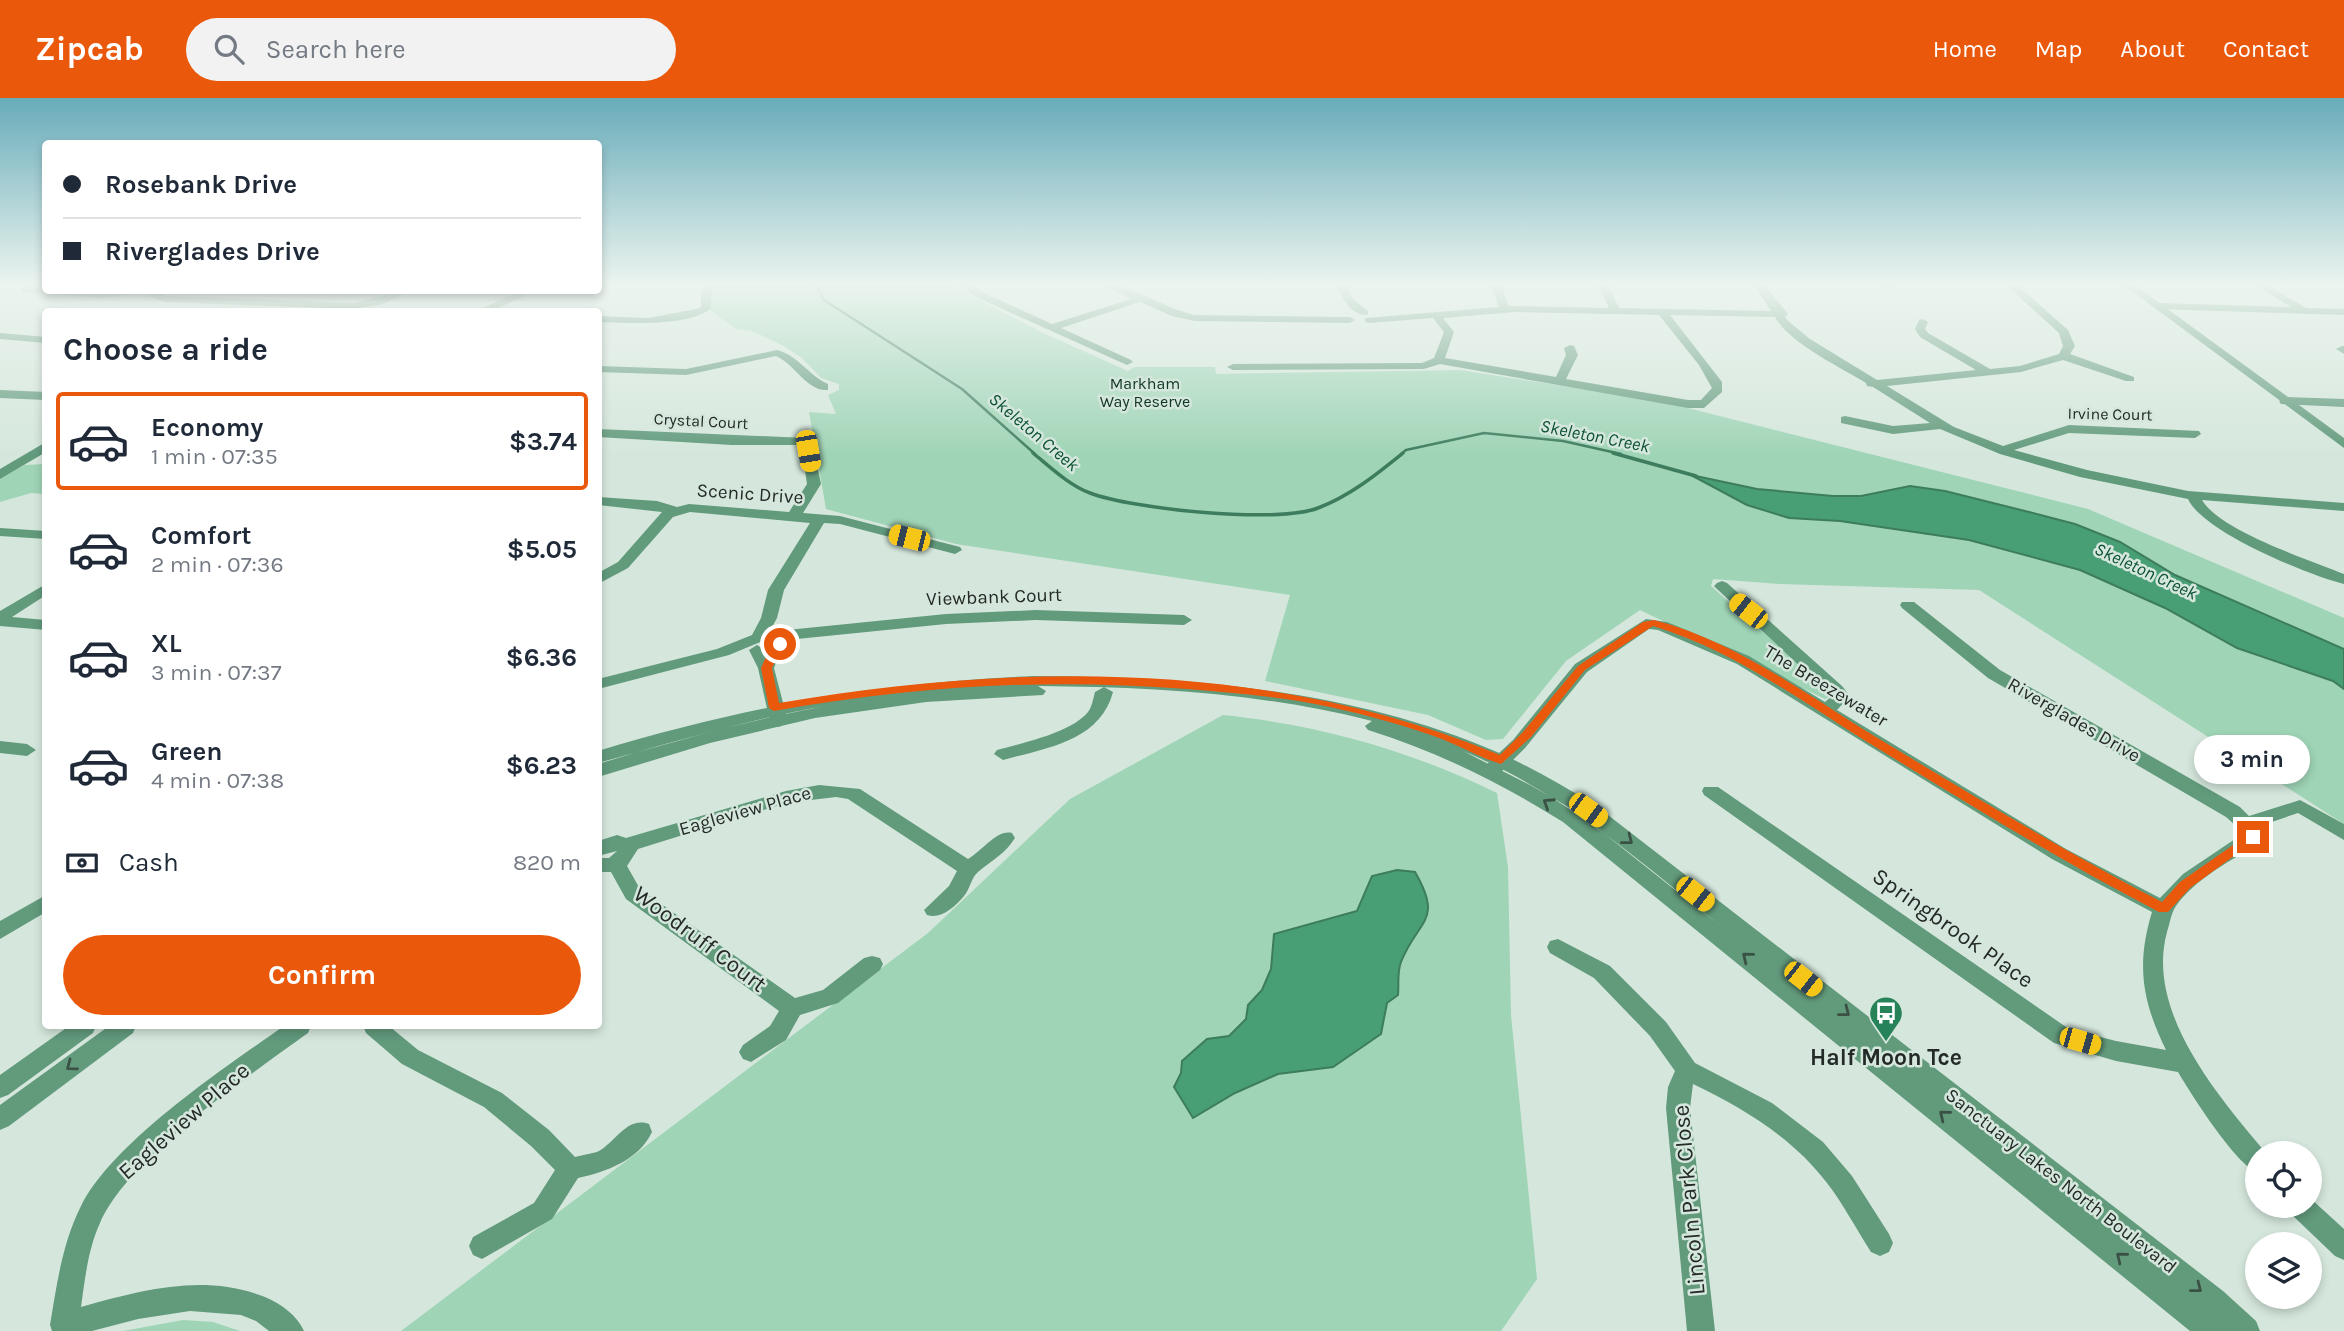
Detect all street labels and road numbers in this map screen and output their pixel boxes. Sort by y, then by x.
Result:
street label: Irvine Court [2067,404,2153,424]
street label: Crystal Court [653,409,749,433]
street label: Scenic Drive [696,479,804,509]
street label: Viewbank Court [926,584,1062,610]
street label: The Breezewater [1760,640,1892,732]
street label: Riverglades Drive [2004,673,2144,767]
street label: Eagleview Place [677,782,813,840]
street label: Springbrook Place [1867,862,2039,994]
street label: Woodruff Court [628,880,772,998]
street label: Eagleview Place [113,1057,255,1185]
street label: Sanctuary Lakes North Boulevard [1941,1084,2181,1278]
street label: Lincoln Park Close [1667,1104,1711,1296]

